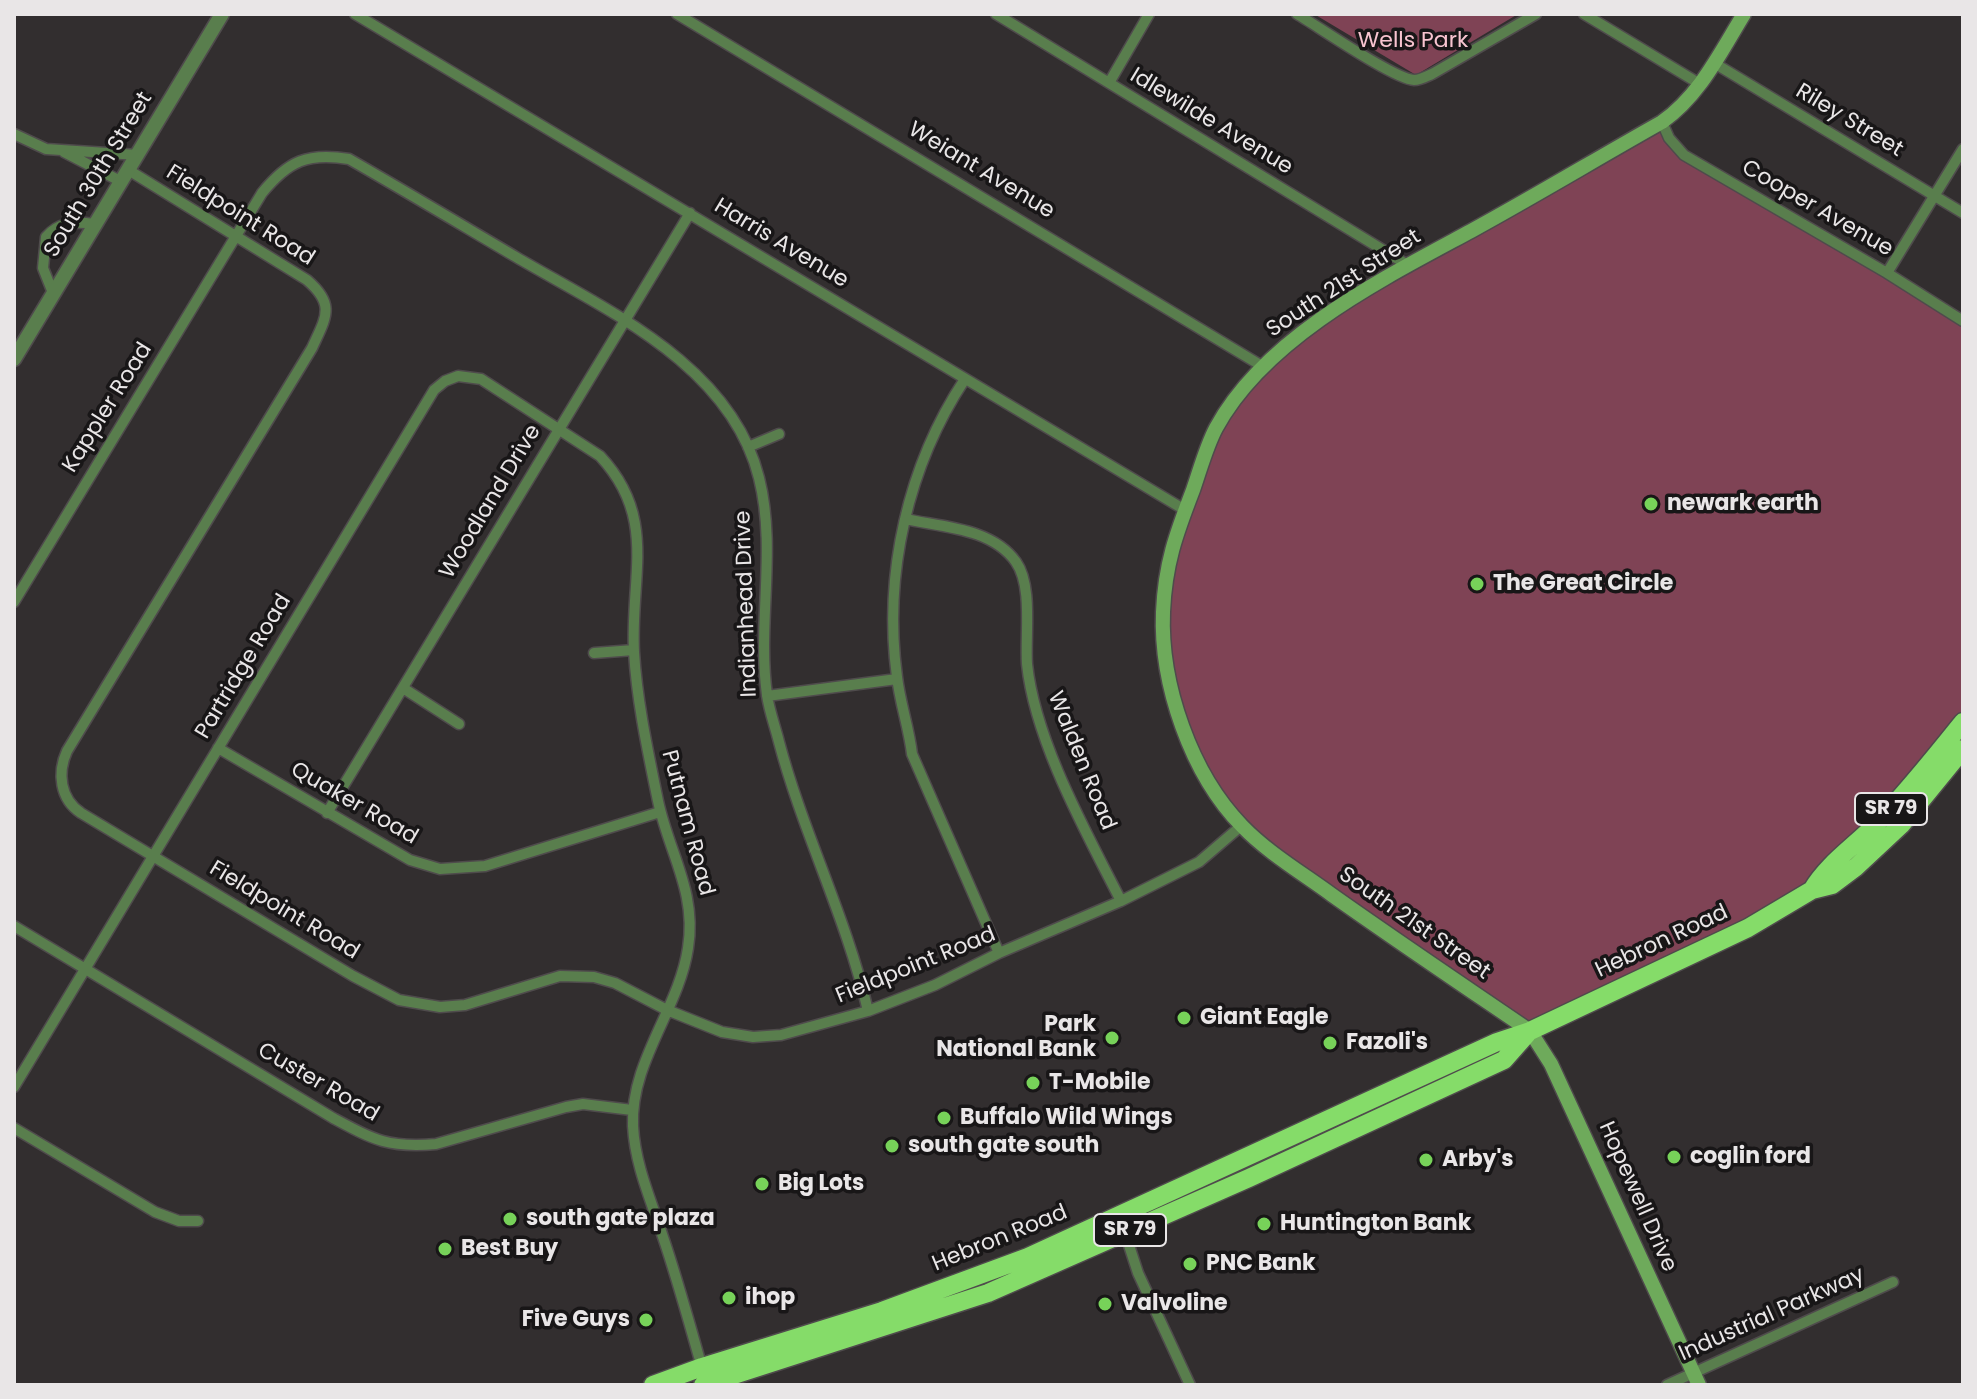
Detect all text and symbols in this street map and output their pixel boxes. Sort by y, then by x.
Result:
park label: Wells Park [1358,28,1468,54]
street label: Idlewilde Avenue [1125,63,1297,181]
street label: Riley Street [1791,79,1907,163]
street label: South 30th Street [39,88,159,262]
street label: Weiant Avenue [903,117,1059,225]
street label: Cooper Avenue [1737,155,1897,263]
street label: Fieldpoint Road [161,160,319,272]
street label: Harris Avenue [709,194,853,294]
street label: South 21st Street [1262,224,1426,344]
street label: Kappler Road [58,338,158,478]
street label: Woodland Drive [435,420,547,584]
place label: newark earth [1667,491,1819,517]
marker: newark earth [1642,495,1660,513]
street label: Indianhead Drive [731,510,763,698]
place label: The Great Circle [1493,571,1673,597]
marker: The Great Circle [1468,575,1486,593]
street label: Partridge Road [190,590,298,744]
street label: Walden Road [1041,688,1121,834]
street label: Putnam Road [655,747,719,899]
street label: Quaker Road [286,757,422,851]
road number: SR 79 [1855,793,1927,825]
street label: Fieldpoint Road [204,856,364,966]
street label: South 21st Street [1333,862,1495,986]
street label: Hebron Road [1592,900,1732,984]
street label: Fieldpoint Road [832,922,1000,1010]
place label: Giant Eagle [1200,1005,1328,1031]
marker: Giant Eagle [1175,1009,1193,1027]
place label: Park National Bank [936,1012,1096,1064]
marker: Park National Bank [1103,1029,1121,1047]
place label: Fazoli's [1346,1030,1428,1056]
marker: Fazoli's [1321,1034,1339,1052]
street label: Custer Road [253,1038,383,1128]
place label: T-Mobile [1049,1070,1150,1096]
marker: T-Mobile [1024,1074,1042,1092]
place label: Buffalo Wild Wings [960,1105,1173,1131]
marker: Buffalo Wild Wings [935,1109,953,1127]
street label: Hopewell Drive [1592,1118,1682,1276]
place label: south gate south [908,1133,1099,1159]
marker: south gate south [883,1137,901,1155]
place label: coglin ford [1690,1144,1811,1170]
place label: Arby's [1442,1147,1514,1173]
marker: coglin ford [1665,1148,1683,1166]
marker: Arby's [1417,1151,1435,1169]
place label: Big Lots [778,1171,864,1197]
marker: Big Lots [753,1175,771,1193]
street label: Hebron Road [929,1200,1071,1278]
place label: south gate plaza [526,1206,715,1232]
marker: south gate plaza [501,1210,519,1228]
place label: Huntington Bank [1280,1211,1471,1237]
road number: SR 79 [1094,1214,1166,1246]
marker: Huntington Bank [1255,1215,1273,1233]
place label: Best Buy [461,1236,558,1262]
marker: Best Buy [436,1240,454,1258]
place label: PNC Bank [1206,1251,1316,1277]
marker: PNC Bank [1181,1255,1199,1273]
street label: Industrial Parkway [1675,1262,1869,1368]
place label: ihop [745,1285,795,1311]
marker: ihop [720,1289,738,1307]
place label: Valvoline [1121,1291,1228,1317]
marker: Valvoline [1096,1295,1114,1313]
place label: Five Guys [522,1307,630,1333]
marker: Five Guys [637,1311,655,1329]

